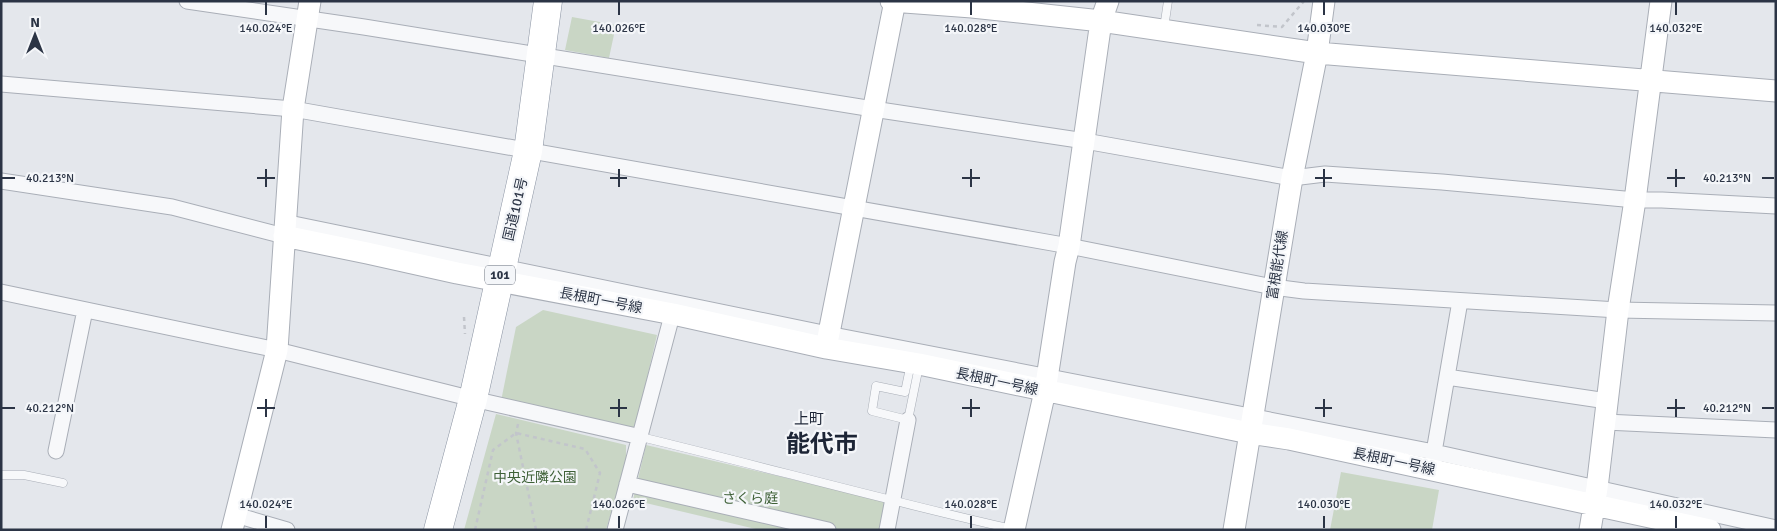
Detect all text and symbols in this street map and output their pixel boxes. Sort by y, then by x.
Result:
north arrow [10,10,60,60]
text: N [30,14,40,31]
text: 140.024°E [239,21,293,36]
text: 140.026°E [592,21,646,36]
text: 140.028°E [944,21,998,36]
text: 140.030°E [1297,21,1351,36]
text: 140.032°E [1649,21,1703,36]
text: 40.213°N [26,171,74,186]
text: 40.213°N [1703,171,1751,186]
street label: 国道101号 [500,176,531,243]
street label: 富根能代線 [1264,229,1291,301]
road number: 101 [485,266,515,284]
street label: 長根町一号線 [558,284,644,317]
street label: 長根町一号線 [954,364,1040,399]
text: 40.212°N [26,401,74,416]
text: 40.212°N [1703,401,1751,416]
district label: 上町 [794,410,824,428]
district label: 能代市 [786,429,858,459]
street label: 長根町一号線 [1351,444,1437,479]
park label: 中央近隣公園 [493,469,577,486]
park label: さくら庭 [722,490,778,507]
text: 140.024°E [239,497,293,512]
text: 140.026°E [592,497,646,512]
text: 140.028°E [944,497,998,512]
text: 140.030°E [1297,497,1351,512]
text: 140.032°E [1649,497,1703,512]

